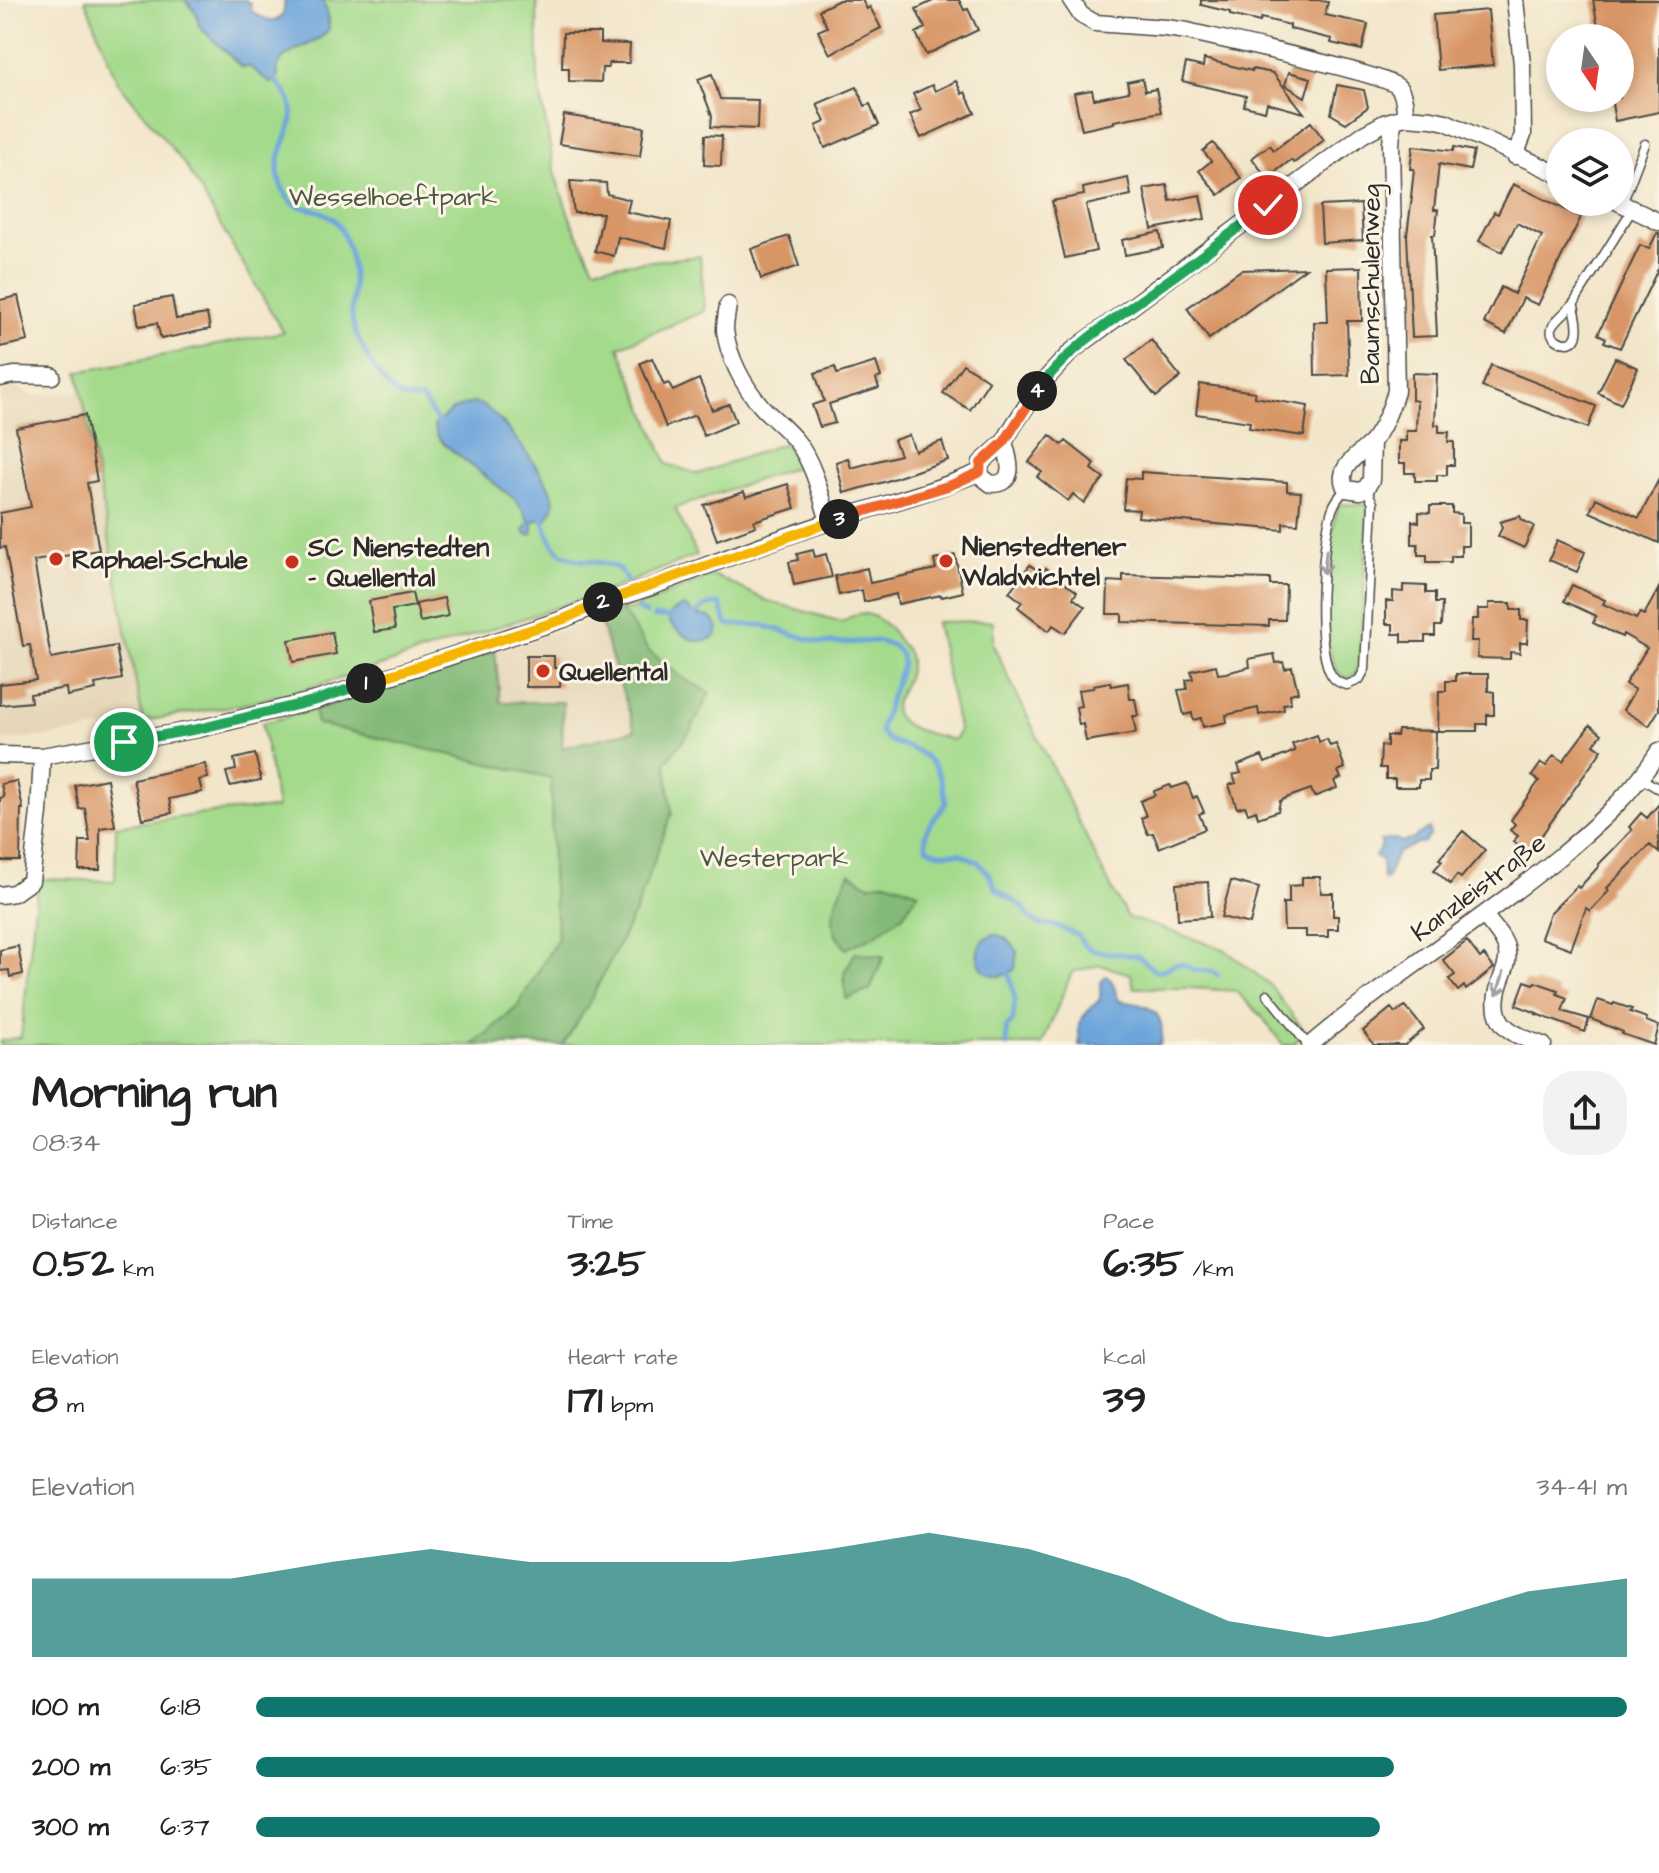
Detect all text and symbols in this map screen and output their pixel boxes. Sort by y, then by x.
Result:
north arrow [1546,24,1634,112]
map controls [1546,24,1634,216]
button: layers [1546,128,1634,216]
pin [1234,171,1302,239]
park label: Wesselhoeftpark [289,179,497,215]
icon: check [1246,183,1290,227]
street label: Baumschulenweg [1353,184,1391,384]
pin: 4 [1017,371,1057,411]
text: 4 [1030,375,1044,406]
pin: 3 [819,499,859,539]
text: 3 [833,503,845,534]
place label: Nienstedtener Waldwichtel [961,529,1127,595]
place label: SC Nienstedten - Quellental [307,530,489,596]
place label: Raphael-Schule [72,542,248,578]
one-way arrow [1317,548,1332,575]
marker: Raphael-Schule [47,550,65,568]
marker: Nienstedtener Waldwichtel [937,552,955,570]
marker: SC Nienstedten - Quellental [283,553,301,571]
pin: 2 [583,582,623,622]
text: 2 [597,586,609,617]
place label: Quellental [559,654,668,690]
marker: Quellental [534,662,552,680]
pin: 1 [346,663,386,703]
text: 1 [365,667,367,698]
pin [90,708,158,776]
icon: arrive [102,720,146,764]
street label: Kanzleistraße [1404,825,1554,951]
park label: Westerpark [700,840,848,876]
one-way arrow [1492,971,1507,997]
text: Morning run [32,1064,277,1125]
button: share [1543,1071,1627,1155]
text: 08:34 [32,1125,101,1161]
text: Distance [32,1206,118,1237]
text: Time [568,1206,614,1237]
text: Pace [1103,1206,1154,1237]
text: 0.52 [32,1237,114,1292]
text: 3:25 [568,1237,646,1292]
text: 6:35 [1103,1237,1184,1292]
text: km [114,1254,154,1285]
text: /km [1184,1254,1233,1285]
text: Elevation [32,1342,119,1373]
text: Heart rate [568,1342,678,1373]
text: kcal [1103,1342,1145,1373]
text: 8 [32,1373,58,1428]
text: 171 [568,1373,603,1428]
text: 39 [1103,1373,1146,1428]
text: m [58,1390,84,1421]
text: bpm [603,1390,653,1421]
text: Elevation [32,1469,134,1505]
text: 34–41 m [1536,1469,1627,1505]
text: 100 m [32,1689,99,1725]
text: 6:18 [160,1689,201,1725]
text: 200 m [32,1749,110,1785]
text: 6:35 [160,1749,212,1785]
text: 300 m [32,1809,109,1845]
text: 6:37 [160,1809,210,1845]

